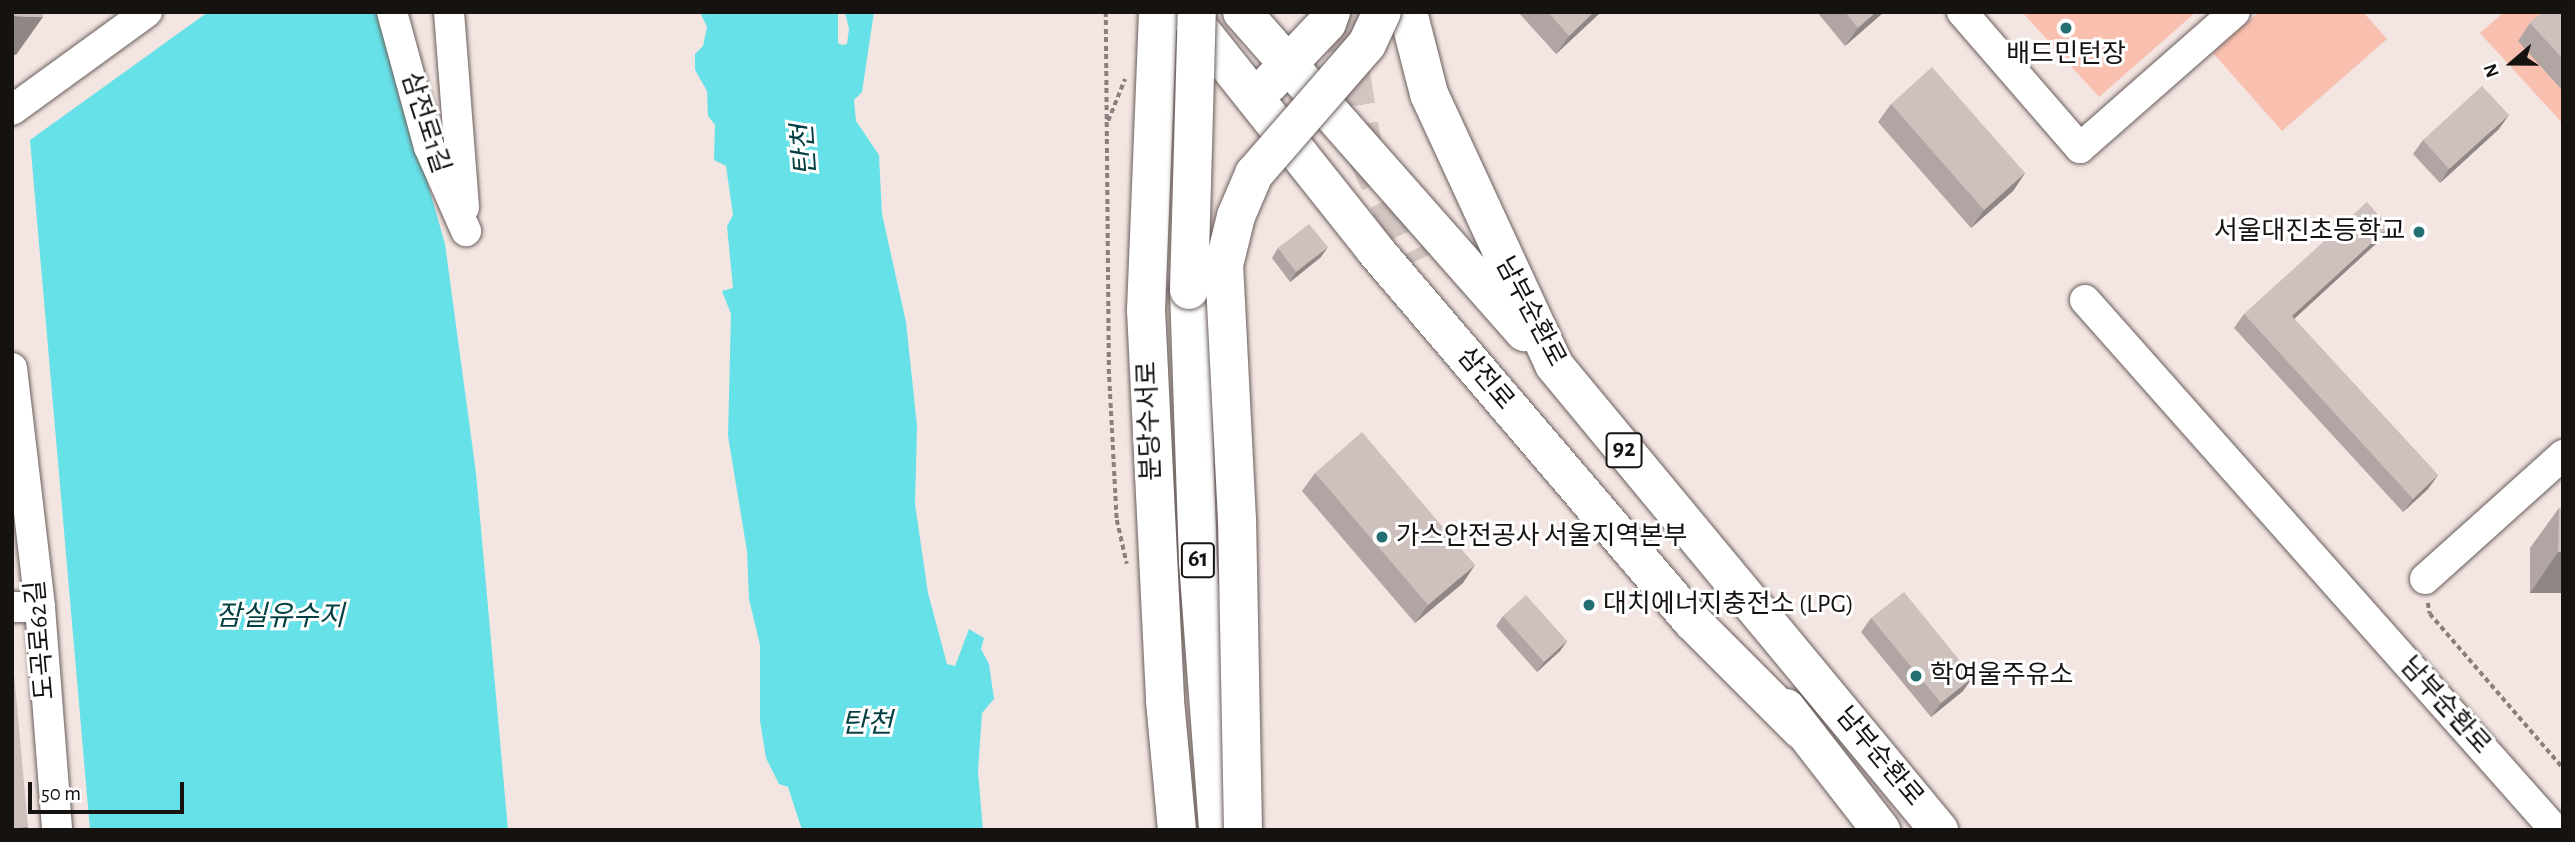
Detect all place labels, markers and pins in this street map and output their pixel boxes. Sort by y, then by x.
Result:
marker: 배드민턴장 [2058,20,2074,36]
place label: 배드민턴장 [2006,39,2126,71]
place label: 서울대진초등학교 [2214,216,2405,248]
marker: 서울대진초등학교 [2411,224,2427,240]
place label: 가스안전공사 서울지역본부 [1396,521,1687,553]
marker: 가스안전공사 서울지역본부 [1374,529,1390,545]
place label: 대치에너지충전소 (LPG) [1603,589,1854,621]
marker: 대치에너지충전소 (LPG) [1581,597,1597,613]
place label: 학여울주유소 [1930,660,2074,692]
marker: 학여울주유소 [1908,668,1924,684]

